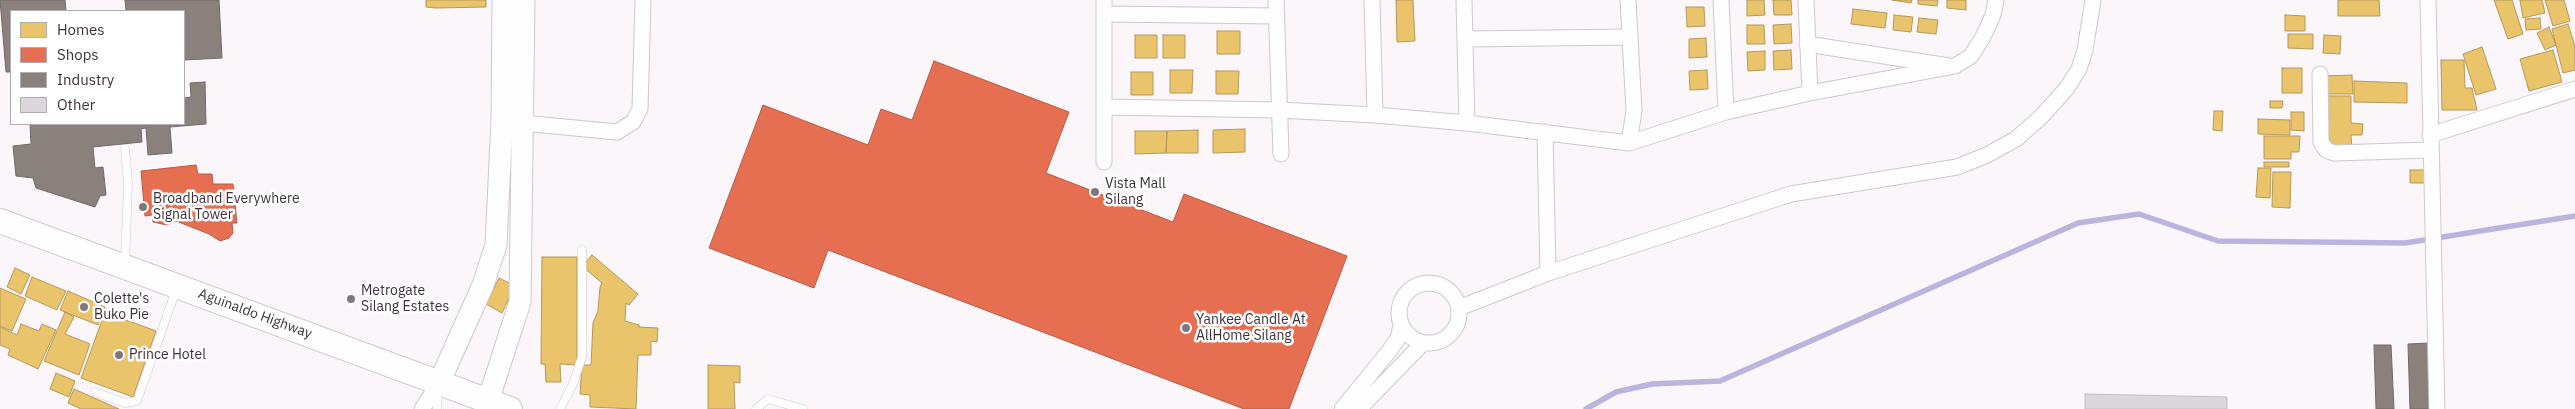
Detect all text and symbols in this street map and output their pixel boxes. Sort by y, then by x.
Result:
legend [10,10,185,125]
text: Homes [57,20,105,39]
text: Shops [57,45,99,64]
text: Industry [57,70,114,89]
text: Other [57,95,95,114]
place label: Vista Mall Silang [1105,176,1166,208]
marker: Vista Mall Silang [1089,186,1101,198]
place label: Broadband Everywhere Signal Tower [153,191,300,223]
marker: Broadband Everywhere Signal Tower [137,201,149,213]
place label: Metrogate Silang Estates [361,283,449,316]
street label: Aguinaldo Highway [196,286,314,342]
place label: Colette's Buko Pie [94,291,149,324]
marker: Metrogate Silang Estates [345,293,357,305]
marker: Colette's Buko Pie [78,301,90,313]
place label: Yankee Candle At AllHome Silang [1196,312,1306,344]
marker: Yankee Candle At AllHome Silang [1180,322,1192,334]
place label: Prince Hotel [129,347,206,363]
marker: Prince Hotel [113,349,125,361]

